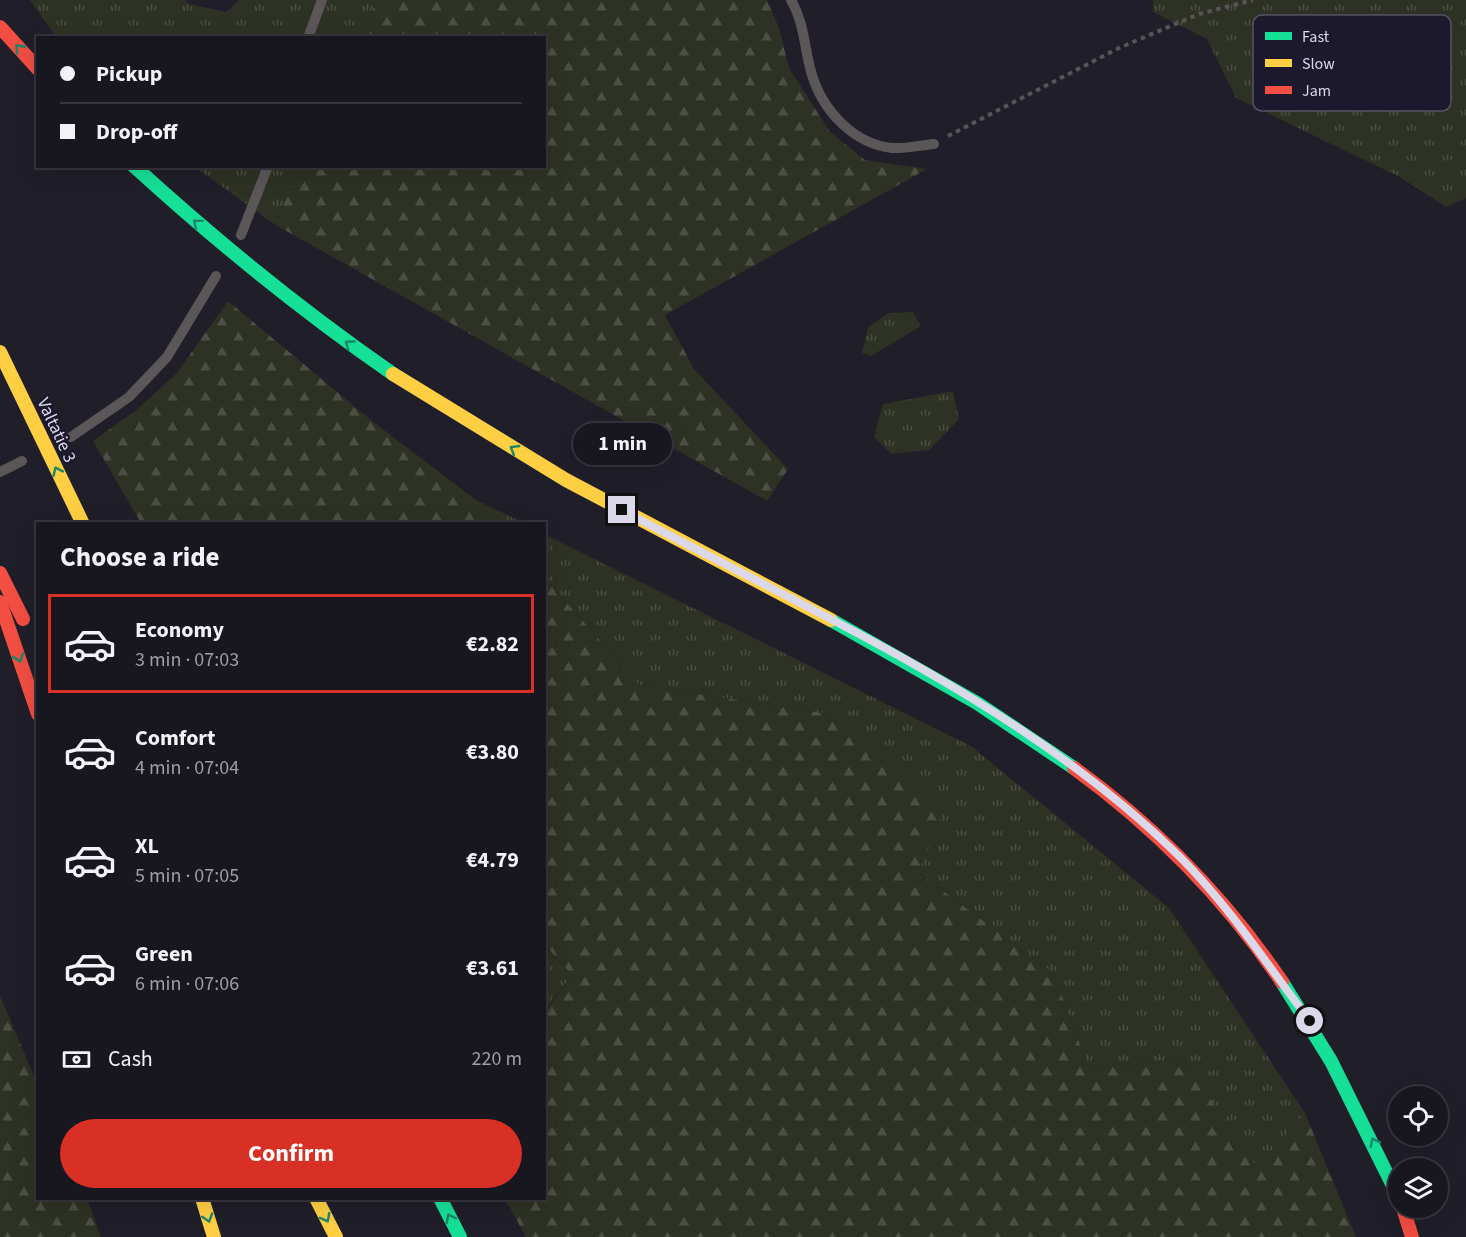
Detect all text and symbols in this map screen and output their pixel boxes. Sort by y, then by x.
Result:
legend [1253,15,1451,111]
text: Fast [1302,26,1330,48]
one-way arrow [15,44,26,55]
text: Slow [1302,53,1335,75]
text: Pickup [96,58,162,90]
text: Jam [1302,80,1331,102]
text: Drop-off [96,116,177,148]
one-way arrow [193,219,204,230]
one-way arrow [345,340,356,351]
street label: Valtatie 3 [31,394,82,467]
callout: 1 min [572,423,672,465]
text: 1 min [598,430,647,458]
one-way arrow [510,445,520,456]
one-way arrow [52,467,64,478]
route end [608,496,635,523]
text: Choose a ride [60,538,220,577]
text: Economy [135,614,224,646]
icon: car [63,617,117,671]
text: €2.82 [466,628,519,660]
text: 3 min · 07:03 [135,646,239,674]
one-way arrow [11,652,24,663]
text: Comfort [135,722,216,754]
icon: car [63,725,117,779]
text: €3.80 [466,736,519,768]
text: 4 min · 07:04 [135,754,239,782]
text: XL [135,830,159,862]
icon: car [63,833,117,887]
text: €4.79 [466,844,519,876]
text: 5 min · 07:05 [135,862,239,890]
text: Green [135,938,193,970]
icon: car [63,941,117,995]
text: €3.61 [466,952,519,984]
text: 6 min · 07:06 [135,970,239,998]
route start [1296,1007,1323,1034]
icon: cash [60,1043,93,1076]
text: Cash [108,1043,153,1075]
text: 220 m [472,1045,522,1073]
map controls [1388,1086,1448,1218]
button: locate [1388,1086,1448,1146]
button: Confirm [60,1119,522,1188]
one-way arrow [1370,1138,1382,1149]
button: layers [1388,1158,1448,1218]
one-way arrow [319,1211,330,1222]
one-way arrow [201,1212,213,1223]
one-way arrow [446,1213,457,1224]

